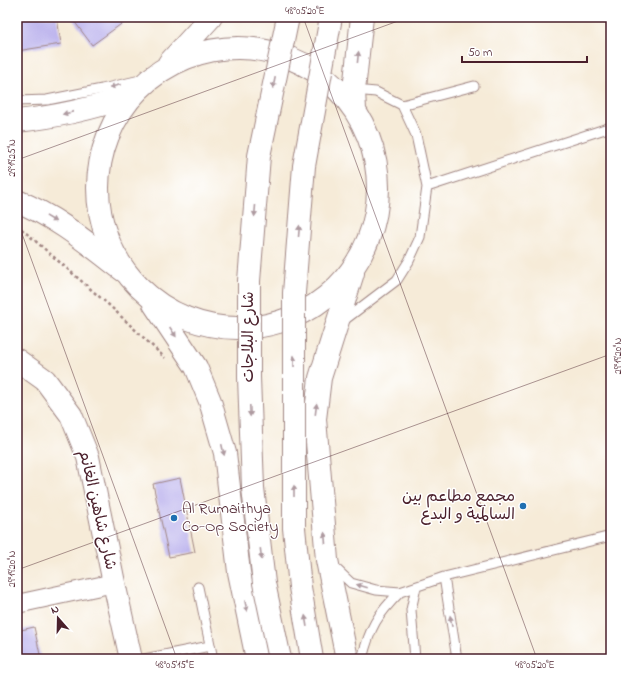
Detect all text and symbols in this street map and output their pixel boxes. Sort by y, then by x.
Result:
text: 48°05'20"E [285,4,325,19]
scale bar [462,38,587,64]
text: 50 m [468,44,492,62]
one-way arrow [355,51,361,63]
one-way arrow [271,77,277,89]
one-way arrow [109,84,121,90]
one-way arrow [62,110,74,116]
text: 29°19'25"N [5,139,20,177]
one-way arrow [251,205,258,217]
one-way arrow [46,215,57,223]
one-way arrow [296,225,303,238]
street label: شارع البلاجات [237,291,261,383]
one-way arrow [169,326,176,338]
text: 29°19'20"N [611,338,626,374]
one-way arrow [291,354,297,367]
one-way arrow [313,403,319,415]
one-way arrow [247,405,253,418]
one-way arrow [221,444,227,456]
street label: شارع شاهين الغانم [72,448,122,572]
one-way arrow [291,484,297,497]
place label: مجمع مطاعم بين السالمية و البدع [402,485,515,527]
place label: Al Rumaithya Co-Op Society [182,497,278,539]
marker: مجمع مطاعم بين السالمية و البدع [518,501,528,511]
marker: Al Rumaithya Co-Op Society [169,513,179,523]
one-way arrow [322,532,328,544]
one-way arrow [258,548,264,560]
text: 29°19'20"N [5,551,20,587]
one-way arrow [356,583,368,589]
north arrow [38,598,78,638]
one-way arrow [244,600,250,612]
text: N [49,601,61,618]
one-way arrow [303,614,309,627]
one-way arrow [447,614,453,627]
text: 48°05'15"E [156,658,194,673]
text: 48°05'20"E [515,658,555,673]

